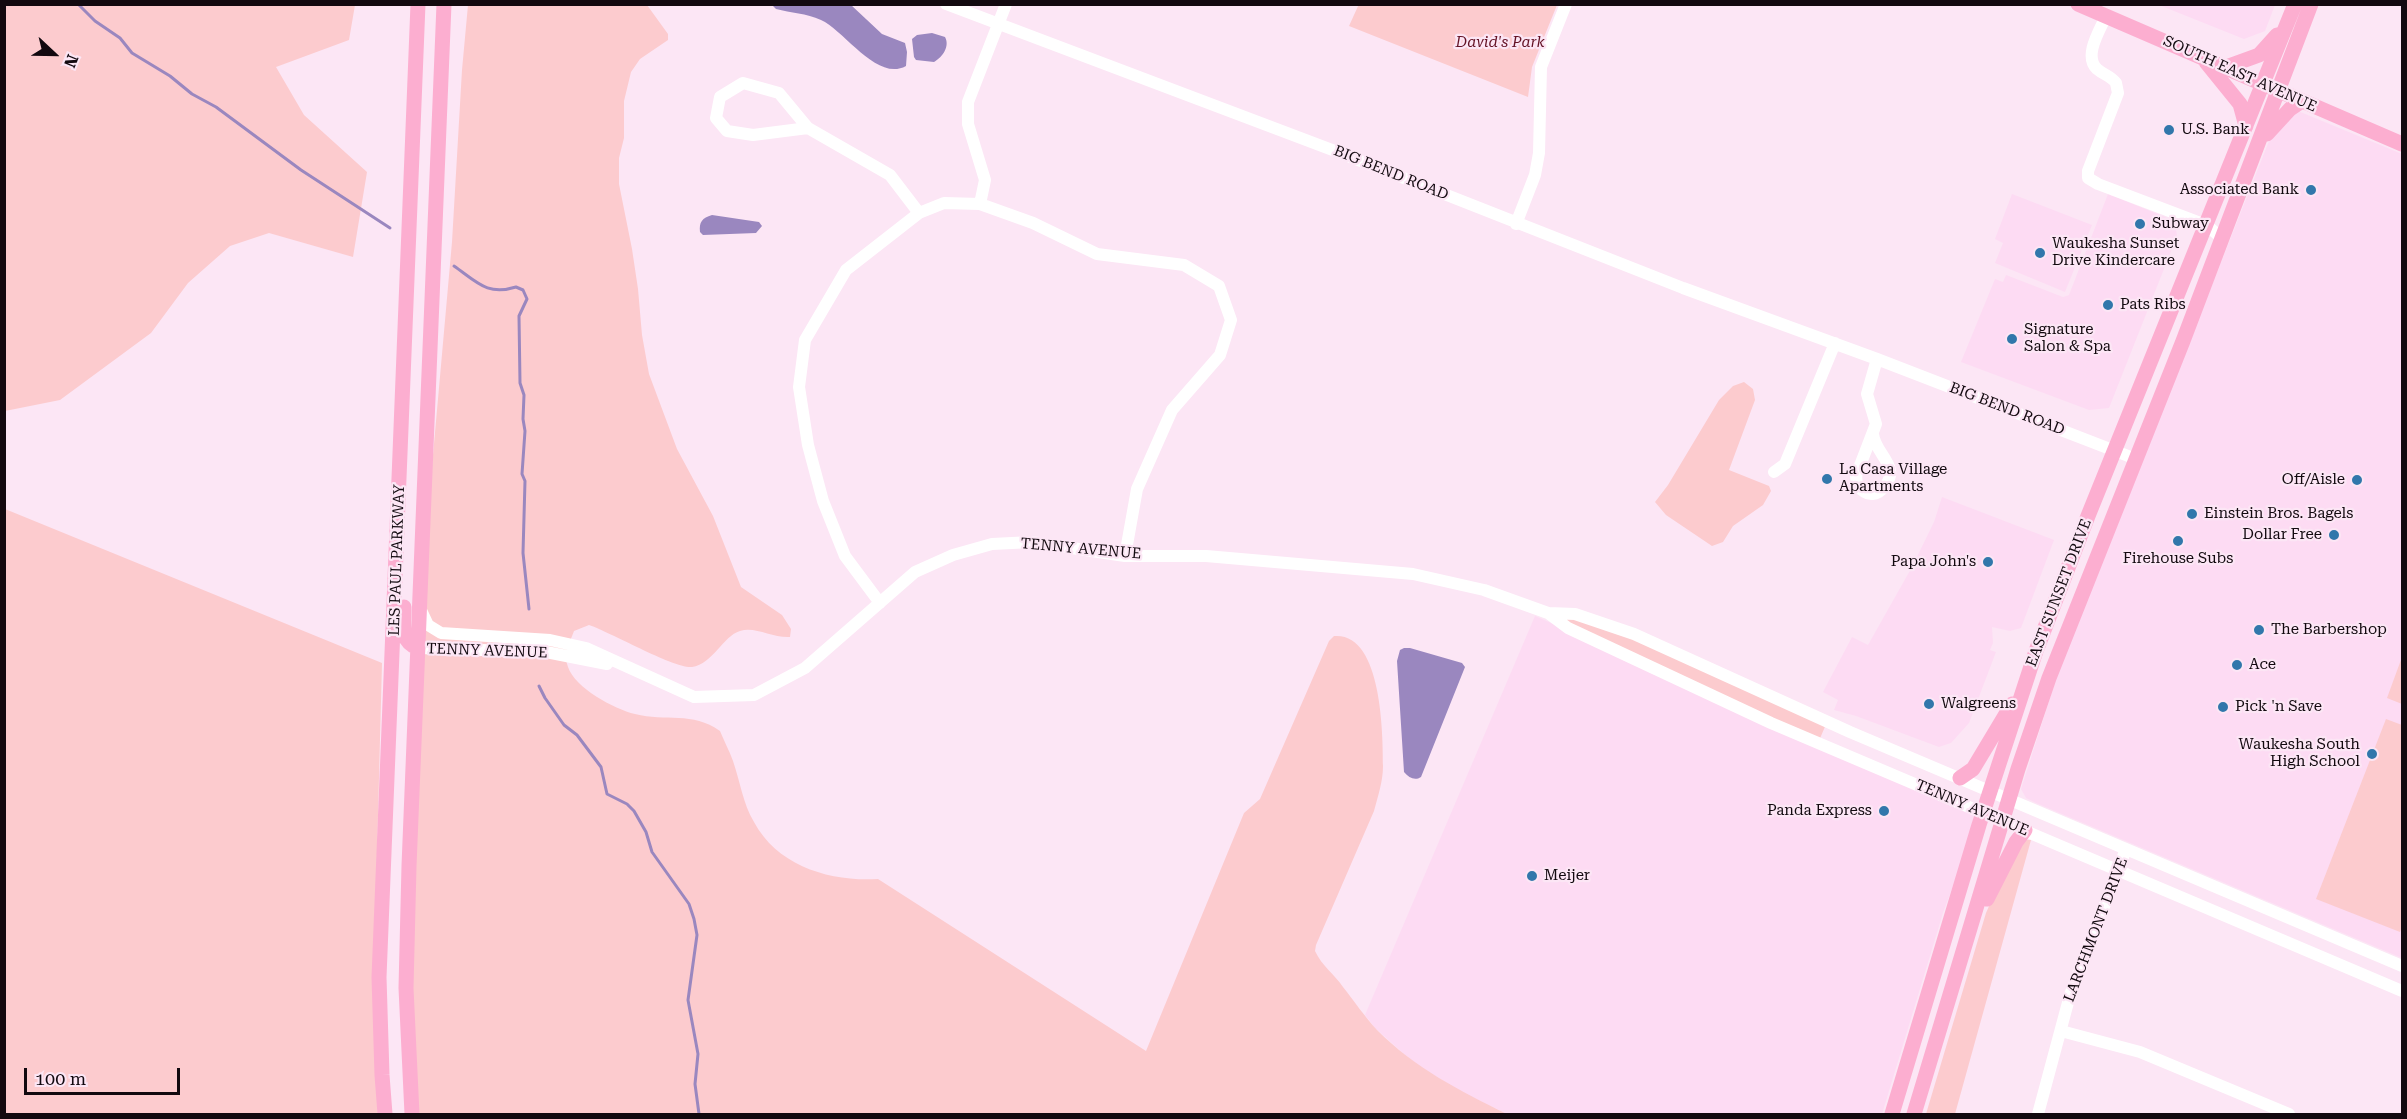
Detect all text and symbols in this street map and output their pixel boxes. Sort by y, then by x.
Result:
north arrow [24,24,84,84]
street label: SOUTH EAST AVENUE [2160,32,2320,116]
park label: David's Park [1455,34,1545,52]
text: N [60,52,82,70]
place label: U.S. Bank [2181,121,2250,139]
marker: U.S. Bank [2162,123,2176,137]
street label: BIG BEND ROAD [1331,142,1451,204]
place label: Associated Bank [2180,181,2299,199]
marker: Associated Bank [2304,183,2318,197]
place label: Subway [2152,215,2209,233]
marker: Subway [2133,217,2147,231]
place label: Waukesha Sunset Drive Kindercare [2052,235,2179,270]
marker: Waukesha Sunset Drive Kindercare [2033,246,2047,260]
place label: Pats Ribs [2120,296,2186,314]
marker: Pats Ribs [2101,298,2115,312]
place label: Signature Salon & Spa [2024,321,2111,356]
marker: Signature Salon & Spa [2005,332,2019,346]
street label: BIG BEND ROAD [1947,379,2067,439]
place label: La Casa Village Apartments [1839,461,1947,496]
place label: Off/Aisle [2282,471,2345,489]
marker: La Casa Village Apartments [1820,472,1834,486]
marker: Off/Aisle [2350,473,2364,487]
street label: LES PAUL PARKWAY [385,484,409,636]
place label: Einstein Bros. Bagels [2204,505,2353,523]
marker: Einstein Bros. Bagels [2185,507,2199,521]
street label: EAST SUNSET DRIVE [2022,517,2096,669]
place label: Dollar Free [2242,526,2322,544]
marker: Dollar Free [2327,528,2341,542]
marker: Firehouse Subs [2171,534,2185,548]
street label: TENNY AVENUE [1020,535,1142,563]
place label: Firehouse Subs [2123,550,2233,568]
place label: Papa John's [1891,553,1976,571]
marker: Papa John's [1981,555,1995,569]
place label: The Barbershop [2271,621,2387,639]
marker: The Barbershop [2252,623,2266,637]
street label: TENNY AVENUE [426,640,548,662]
place label: Ace [2249,656,2276,674]
marker: Ace [2230,658,2244,672]
place label: Walgreens [1941,695,2016,713]
marker: Walgreens [1922,697,1936,711]
place label: Pick 'n Save [2235,698,2322,716]
marker: Pick 'n Save [2216,700,2230,714]
place label: Waukesha South High School [2239,736,2360,771]
marker: Waukesha South High School [2365,747,2379,761]
street label: TENNY AVENUE [1913,776,2031,840]
place label: Panda Express [1767,802,1872,820]
marker: Panda Express [1877,804,1891,818]
street label: LARCHMONT DRIVE [2060,855,2132,1005]
place label: Meijer [1544,867,1590,885]
marker: Meijer [1525,869,1539,883]
scale bar [27,1056,183,1094]
text: 100 m [35,1068,86,1089]

